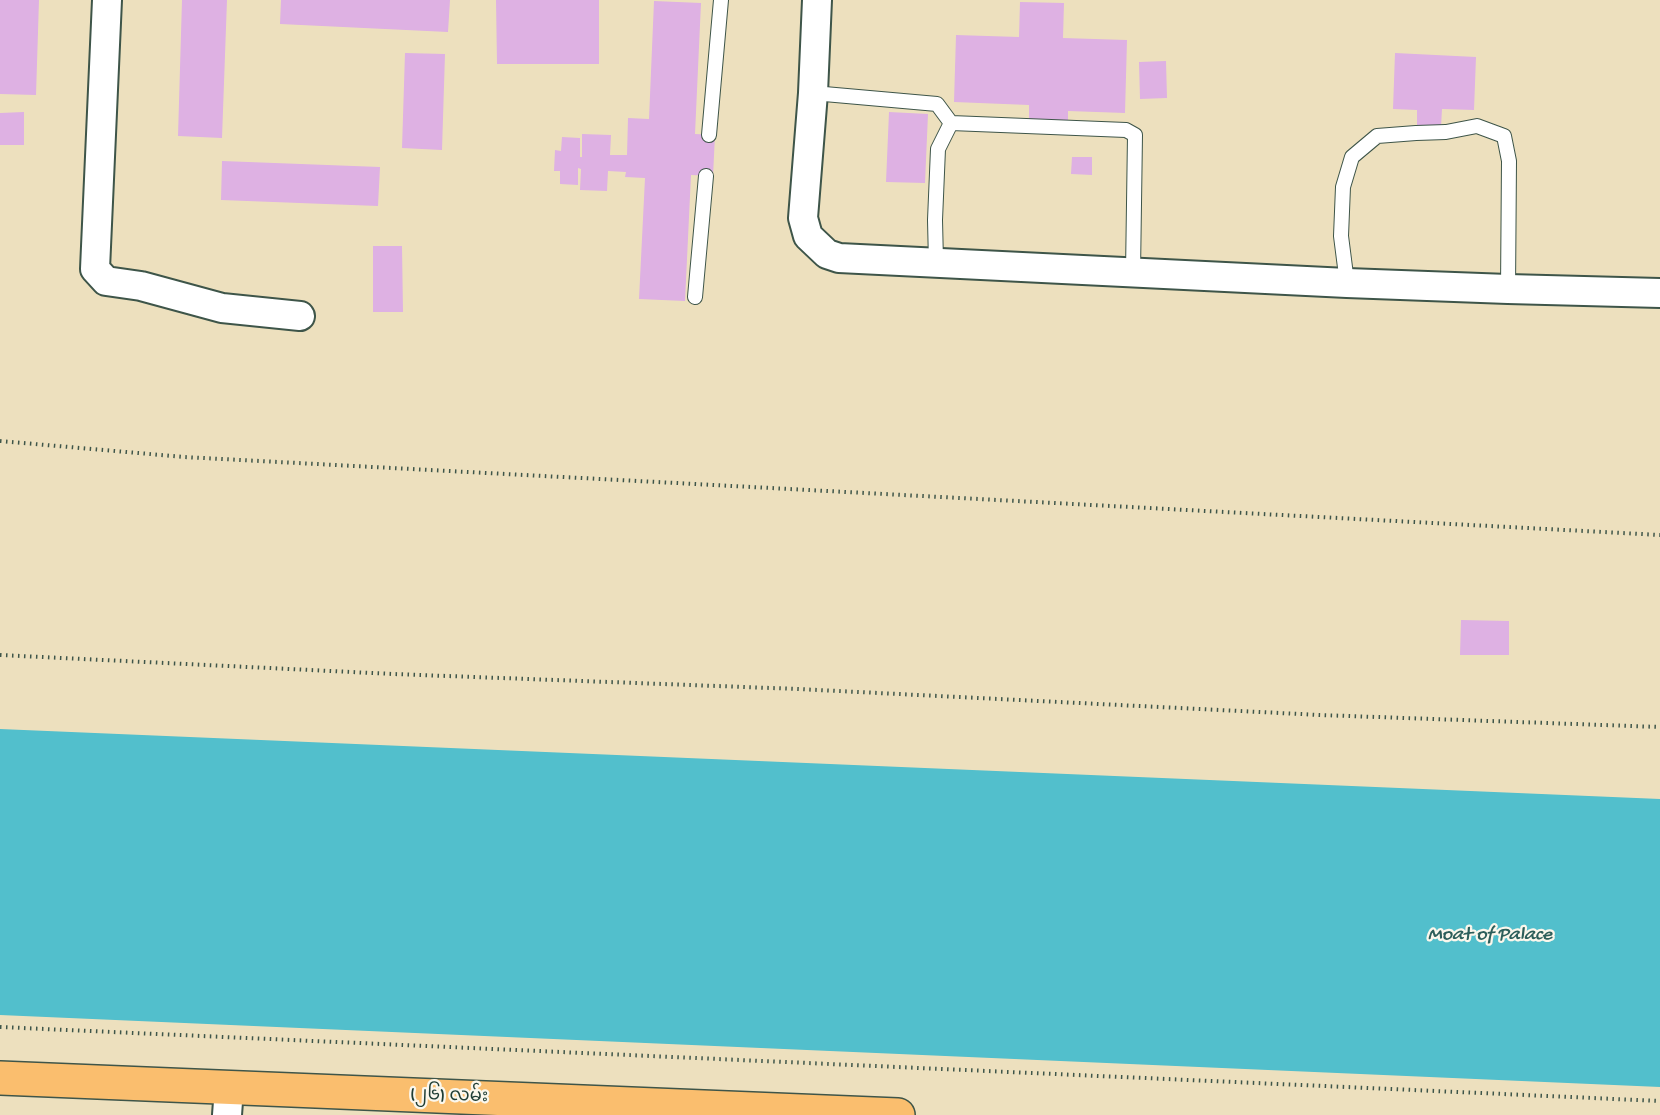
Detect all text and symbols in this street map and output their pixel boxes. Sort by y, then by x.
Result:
water label: Moat of Palace [1428,924,1552,948]
street label: (၂၆) လမ်း [410,1085,488,1109]

